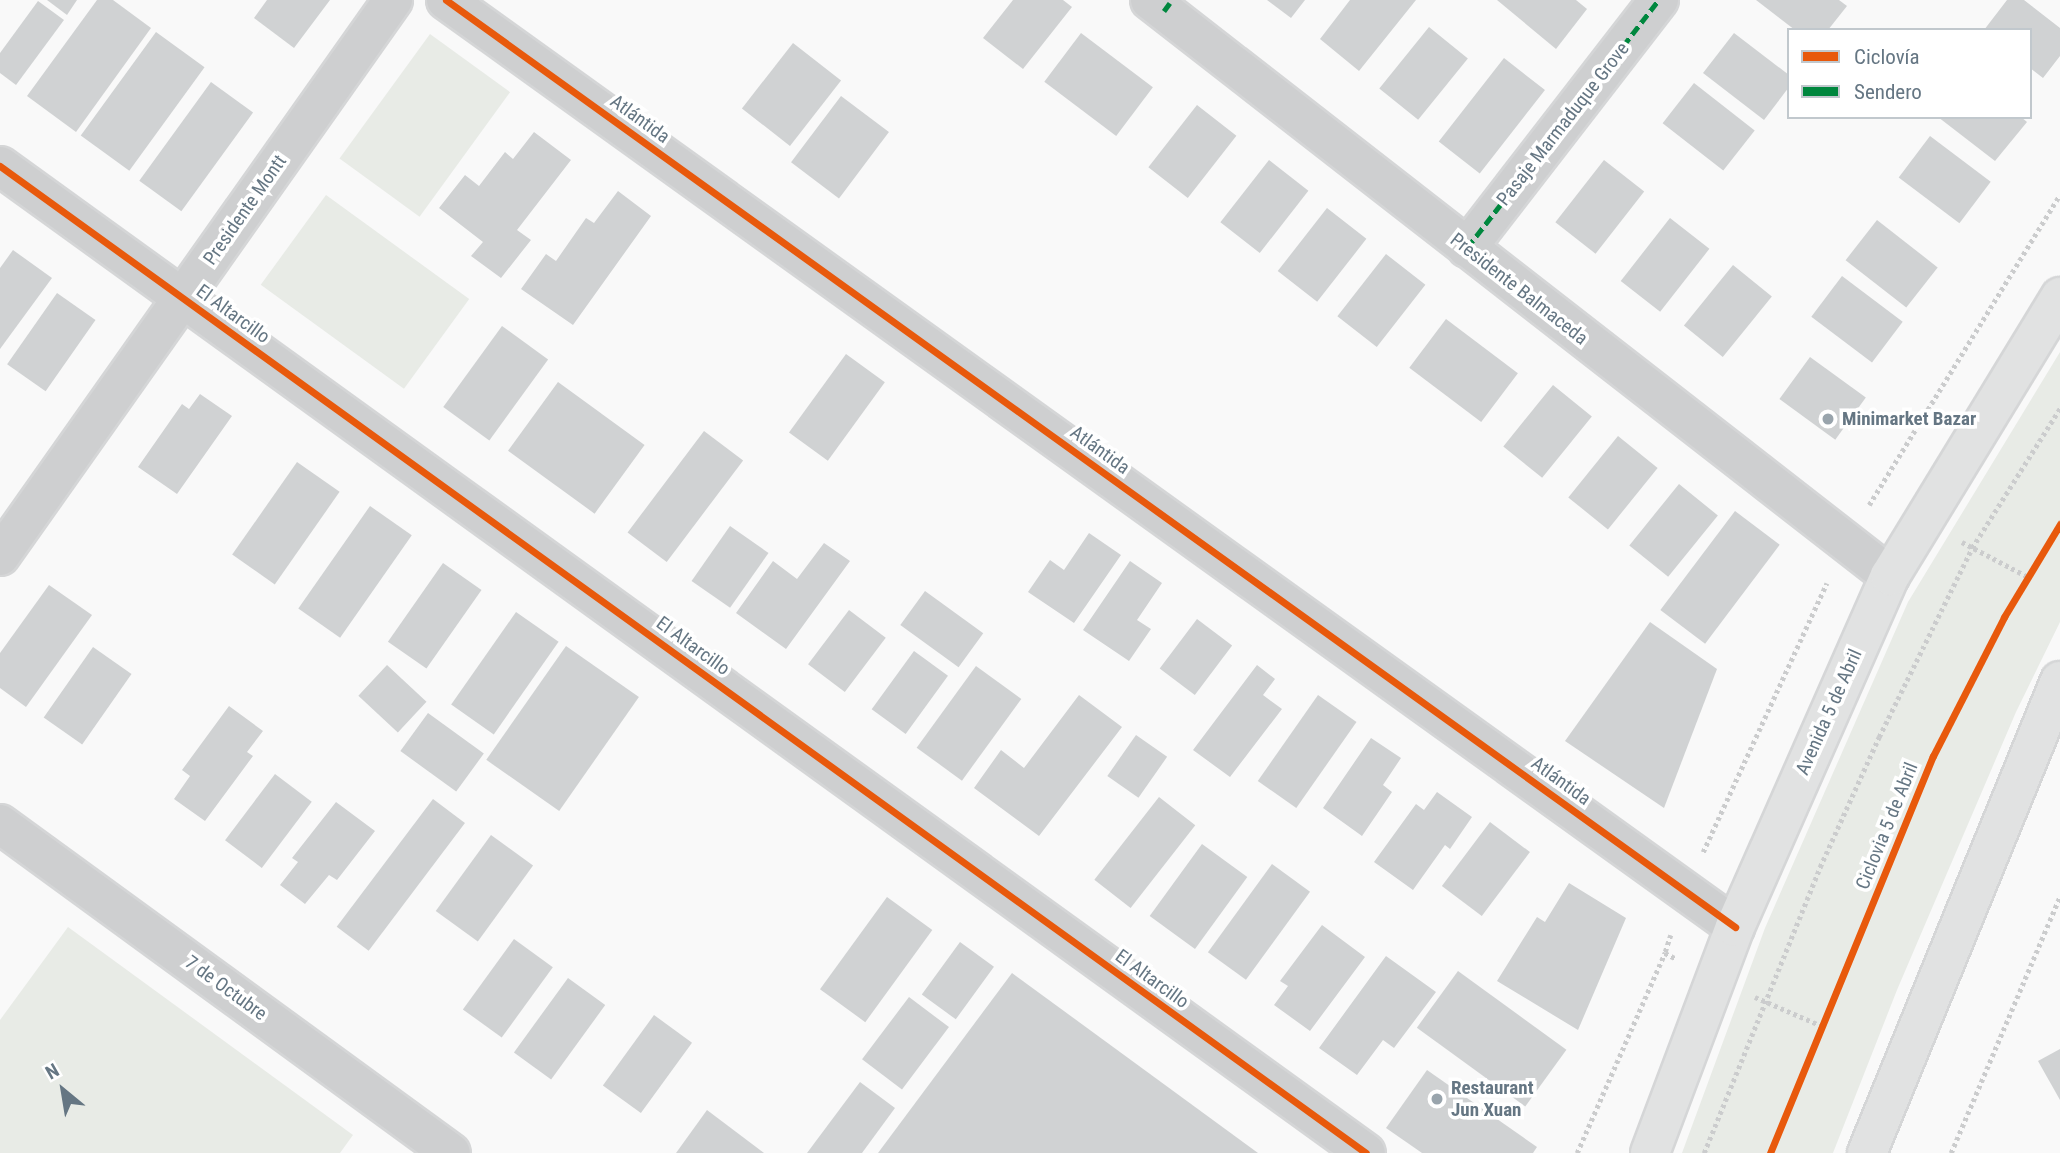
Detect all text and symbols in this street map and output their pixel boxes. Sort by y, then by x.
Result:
legend [1787,28,2032,119]
street label: Pasaje Marmaduque Grove [1492,38,1634,210]
text: Ciclovía [1854,45,1920,69]
text: Sendero [1854,80,1922,104]
street label: Atlántida [606,90,674,148]
street label: Presidente Montt [199,151,291,269]
street label: Presidente Balmaceda [1446,228,1592,350]
street label: El Altarcillo [192,280,274,348]
place label: Minimarket Bazar [1842,408,1976,430]
marker: Minimarket Bazar [1820,411,1836,427]
street label: Atlántida [1066,421,1134,479]
street label: El Altarcillo [652,612,734,680]
street label: Avenida 5 de Abril [1791,646,1867,778]
street label: Atlántida [1527,752,1595,810]
street label: Ciclovia 5 de Abril [1851,759,1923,893]
street label: El Altarcillo [1111,945,1193,1013]
street label: 7 de Octubre [181,951,271,1025]
north arrow [28,1055,98,1125]
text: N [41,1059,63,1084]
place label: Restaurant Jun Xuan [1451,1077,1533,1121]
marker: Restaurant Jun Xuan [1429,1091,1445,1107]

